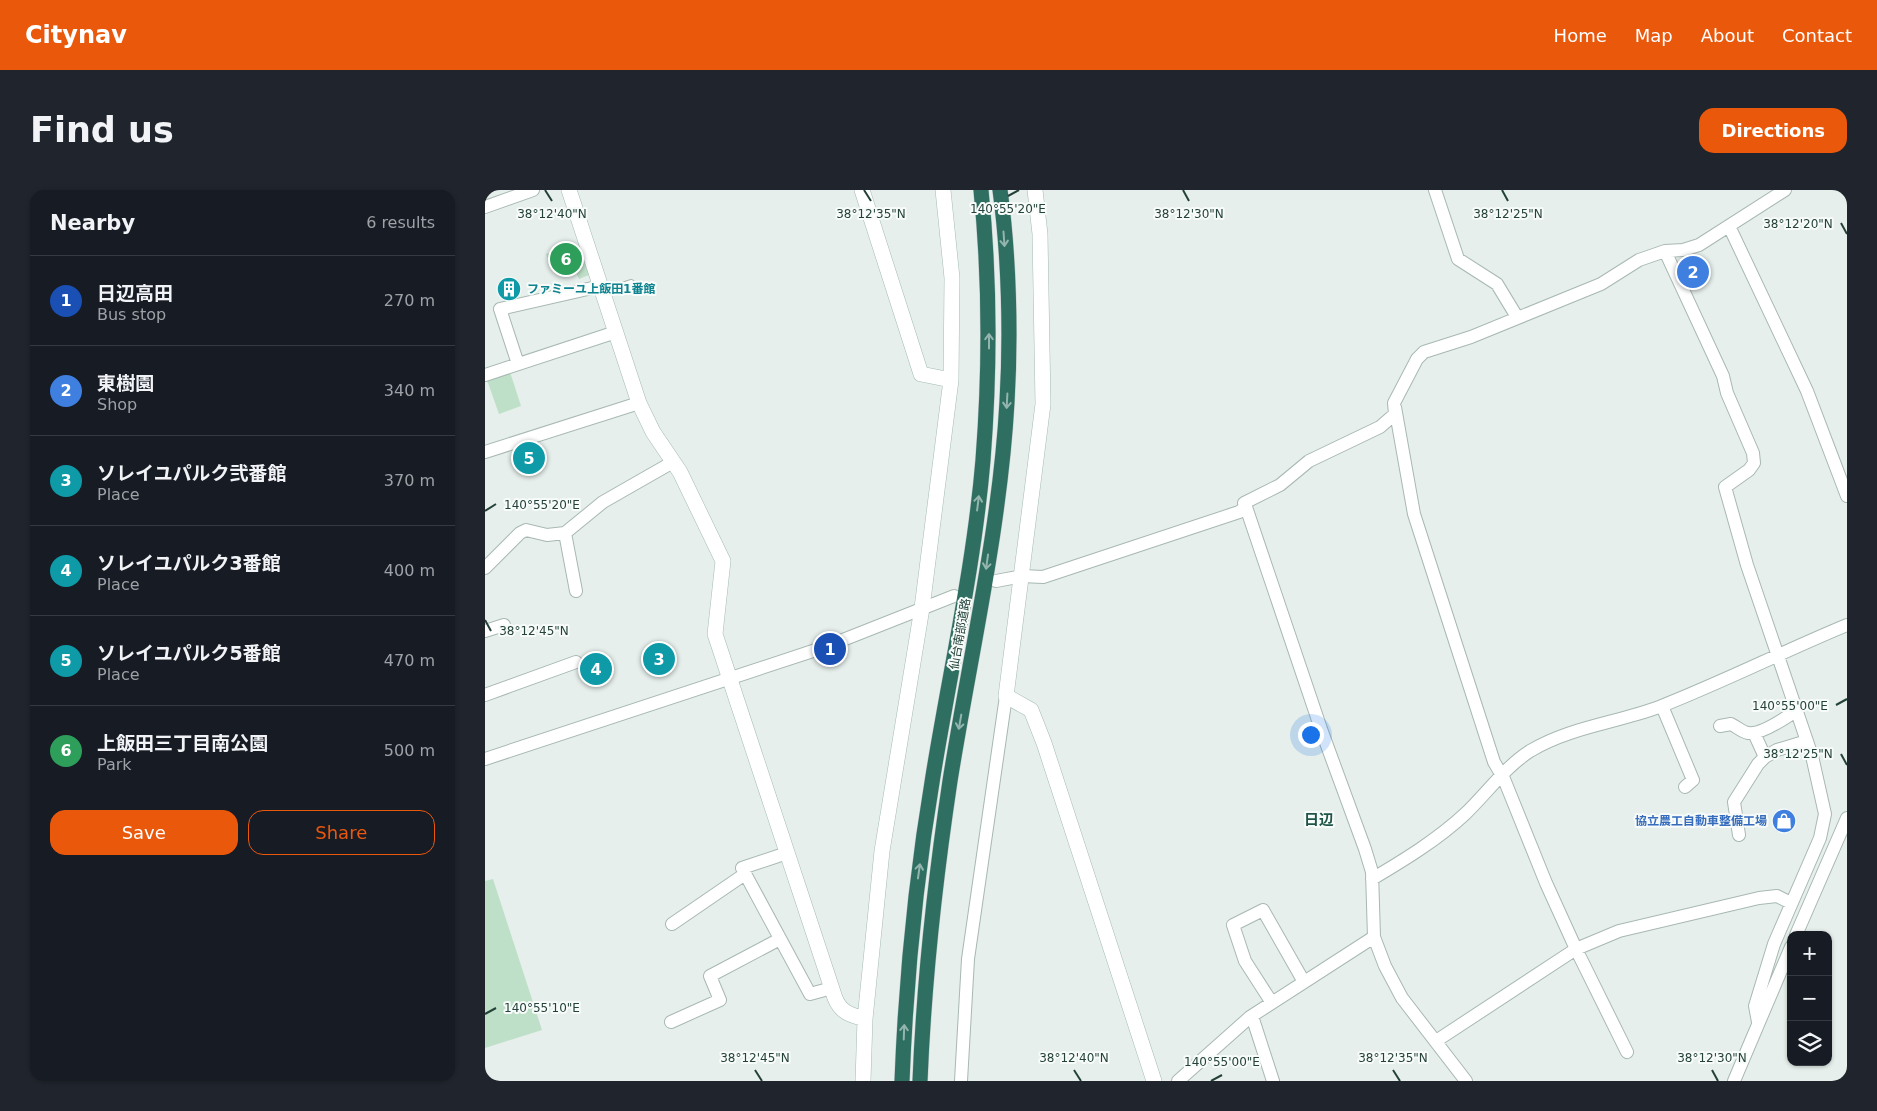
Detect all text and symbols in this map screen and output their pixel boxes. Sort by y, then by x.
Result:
text: Citynav [25,21,127,49]
text: Home [1554,25,1607,46]
text: Map [1635,25,1673,46]
text: About [1701,25,1754,46]
text: Contact [1782,25,1852,46]
button: Directions [1699,108,1847,153]
text: Find us [30,110,174,150]
text: 140°55'20"E [970,202,1046,216]
text: 38°12'40"N [517,207,587,221]
text: 38°12'35"N [836,207,906,221]
text: 38°12'30"N [1154,207,1224,221]
text: 38°12'25"N [1473,207,1543,221]
text: Nearby [50,211,135,235]
text: 6 results [366,213,435,232]
text: 38°12'20"N [1763,217,1833,231]
one-way arrow [999,230,1009,246]
pin: 6 [550,240,582,278]
pin: 2 [1677,253,1709,291]
building icon: ファミーユ上飯田1番館 [496,276,522,302]
text: 日辺高田 [97,282,173,304]
place label: ファミーユ上飯田1番館 [527,282,655,296]
text: 1 [60,291,72,310]
text: 270 m [384,291,435,310]
text: Bus stop [97,305,166,324]
one-way arrow [984,333,994,350]
text: 東樹園 [97,372,154,394]
text: 2 [60,381,72,400]
text: 340 m [384,381,435,400]
one-way arrow [1002,393,1011,409]
text: Shop [97,395,137,414]
pin: 5 [513,439,545,477]
text: ソレイユパルク弐番館 [97,462,287,484]
text: 3 [60,471,72,490]
text: 370 m [384,471,435,490]
text: Place [97,485,140,504]
one-way arrow [973,495,983,511]
text: 140°55'20"E [504,498,580,512]
text: ソレイユパルク3番館 [97,552,281,574]
one-way arrow [982,554,992,570]
text: 4 [60,561,72,580]
text: 400 m [384,561,435,580]
text: Place [97,575,140,594]
street label: 仙台南部道路 [947,597,973,671]
text: 38°12'45"N [499,624,569,638]
pin: 1 [814,630,846,668]
pin: 3 [643,640,675,678]
text: ソレイユパルク5番館 [97,642,281,664]
pin: 4 [580,650,612,688]
text: 5 [60,651,72,670]
text: 470 m [384,651,435,670]
text: Place [97,665,140,684]
text: 140°55'00"E [1752,699,1828,713]
one-way arrow [954,714,964,730]
your location [1298,722,1324,748]
text: 上飯田三丁目南公園 [97,732,268,754]
text: 6 [60,741,72,760]
text: 500 m [384,741,435,760]
text: 38°12'25"N [1763,747,1833,761]
text: Park [97,755,132,774]
shop icon: 協立農工自動車整備工場 [1771,808,1797,834]
button: Save [50,810,238,855]
button: Share [248,810,435,855]
district label: 日辺 [1304,811,1334,829]
place label: 協立農工自動車整備工場 [1635,814,1767,828]
one-way arrow [914,863,924,879]
map controls [1787,931,1832,1066]
button: + [1787,931,1832,976]
button: − [1787,976,1832,1021]
text: 140°55'10"E [504,1001,580,1015]
button: layers [1787,1021,1832,1066]
one-way arrow [900,1025,909,1041]
text: 38°12'45"N [720,1051,790,1065]
text: 38°12'40"N [1039,1051,1109,1065]
text: 38°12'35"N [1358,1051,1428,1065]
text: 38°12'30"N [1677,1051,1747,1065]
text: 140°55'00"E [1184,1055,1260,1069]

